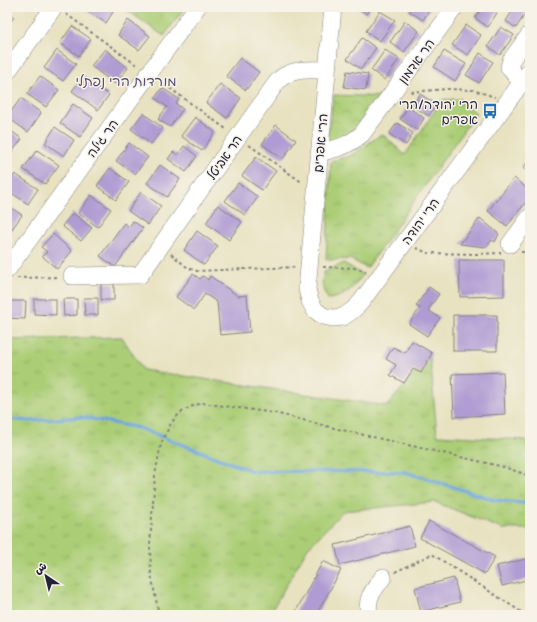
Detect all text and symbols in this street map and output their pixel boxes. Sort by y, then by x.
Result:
street label: הר אדמון [395,36,438,87]
district label: מורדות הרי נפתלי [75,73,177,90]
place label: הרי יהודה/הרי אפרים [399,97,478,128]
bus stop icon: הרי יהודה/הרי אפרים [481,102,499,120]
street label: הרי אפרים [310,113,332,173]
street label: הר גילה [84,116,122,161]
street label: הר אביטל [204,132,246,183]
street label: הרי יהודה [398,195,443,248]
north arrow [26,556,66,596]
text: ش [32,559,49,577]

